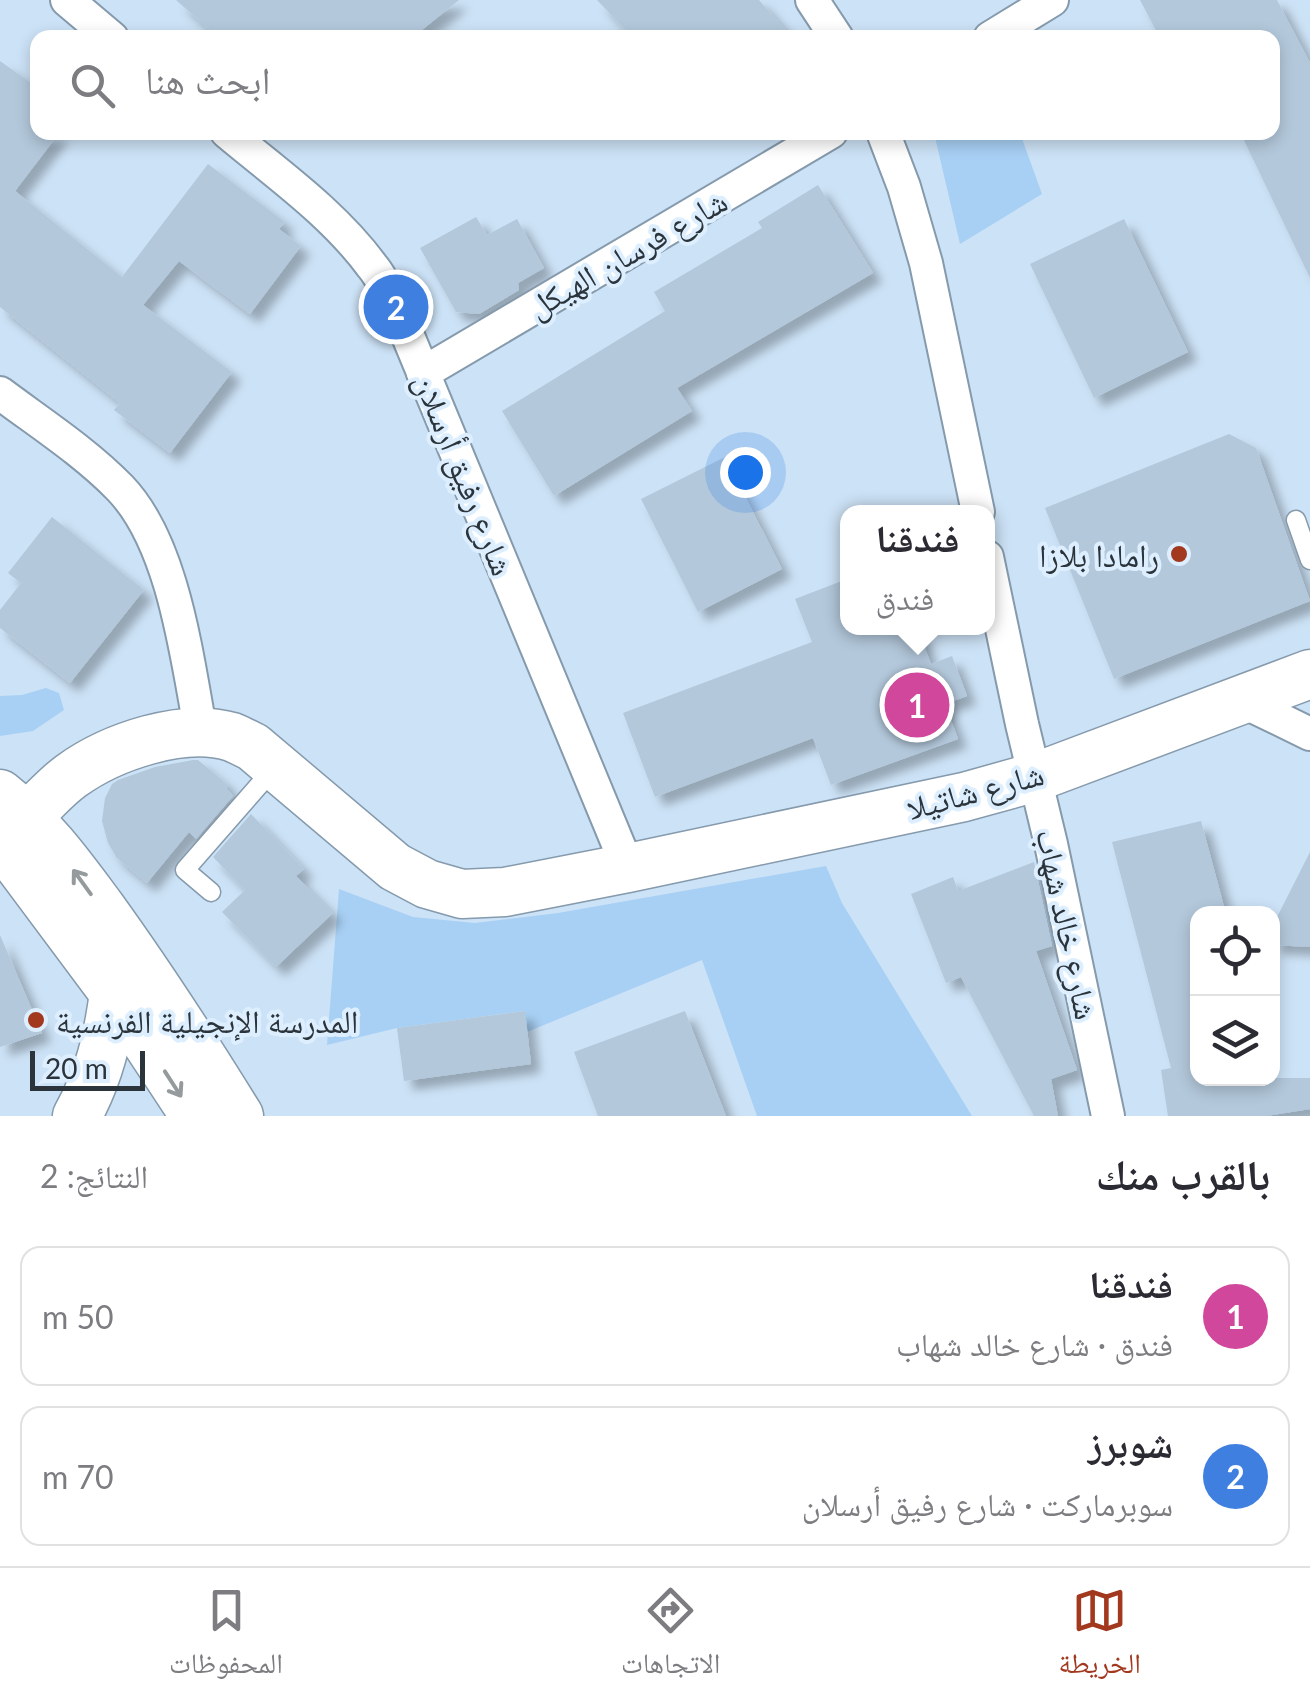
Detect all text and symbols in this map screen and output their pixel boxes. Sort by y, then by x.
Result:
search box [30,30,1280,140]
text: ابحث هنا [145,56,271,102]
icon: search [65,58,120,113]
street label: شارع فرسان الهيكل [521,180,734,327]
pin: 2 [364,270,428,344]
street label: شارع رفيق أرسلان [405,367,523,581]
your location [720,447,771,498]
popup [840,505,995,635]
text: فندقنا [875,514,960,560]
place label: رامادا بلازا [1039,535,1159,574]
marker: رامادا بلازا [1168,543,1190,565]
text: فندق [875,578,934,617]
pin: 1 [884,668,950,742]
street label: شارع شاتيلا [902,753,1048,829]
street label: شارع خالد شهاب [1027,825,1107,1023]
one-way arrow [72,869,93,896]
map controls [1190,906,1280,1086]
button: locate [1190,906,1280,996]
button: layers [1190,996,1280,1086]
place label: المدرسة الإنجيلية الفرنسية [56,1001,358,1041]
marker: المدرسة الإنجيلية الفرنسية [25,1009,47,1031]
scale bar [30,1046,145,1090]
text: 20 m [45,1051,108,1085]
one-way arrow [163,1069,184,1097]
text: بالقرب منك [1096,1149,1270,1199]
text: النتائج: 2 [40,1156,148,1195]
text: فندقنا [1089,1260,1173,1306]
text: 50 m [42,1297,114,1336]
text: 1 [1226,1297,1245,1336]
text: فندق · شارع خالد شهاب [896,1324,1173,1363]
text: شوبرز [1088,1420,1173,1466]
text: 70 m [42,1457,114,1496]
text: 2 [1226,1457,1245,1496]
text: سوبرماركت · شارع رفيق أرسلان [802,1484,1173,1523]
tab: المحفوظات [169,1583,283,1691]
tab: الاتجاهات [621,1583,720,1691]
tab: الخريطة [1059,1583,1141,1691]

